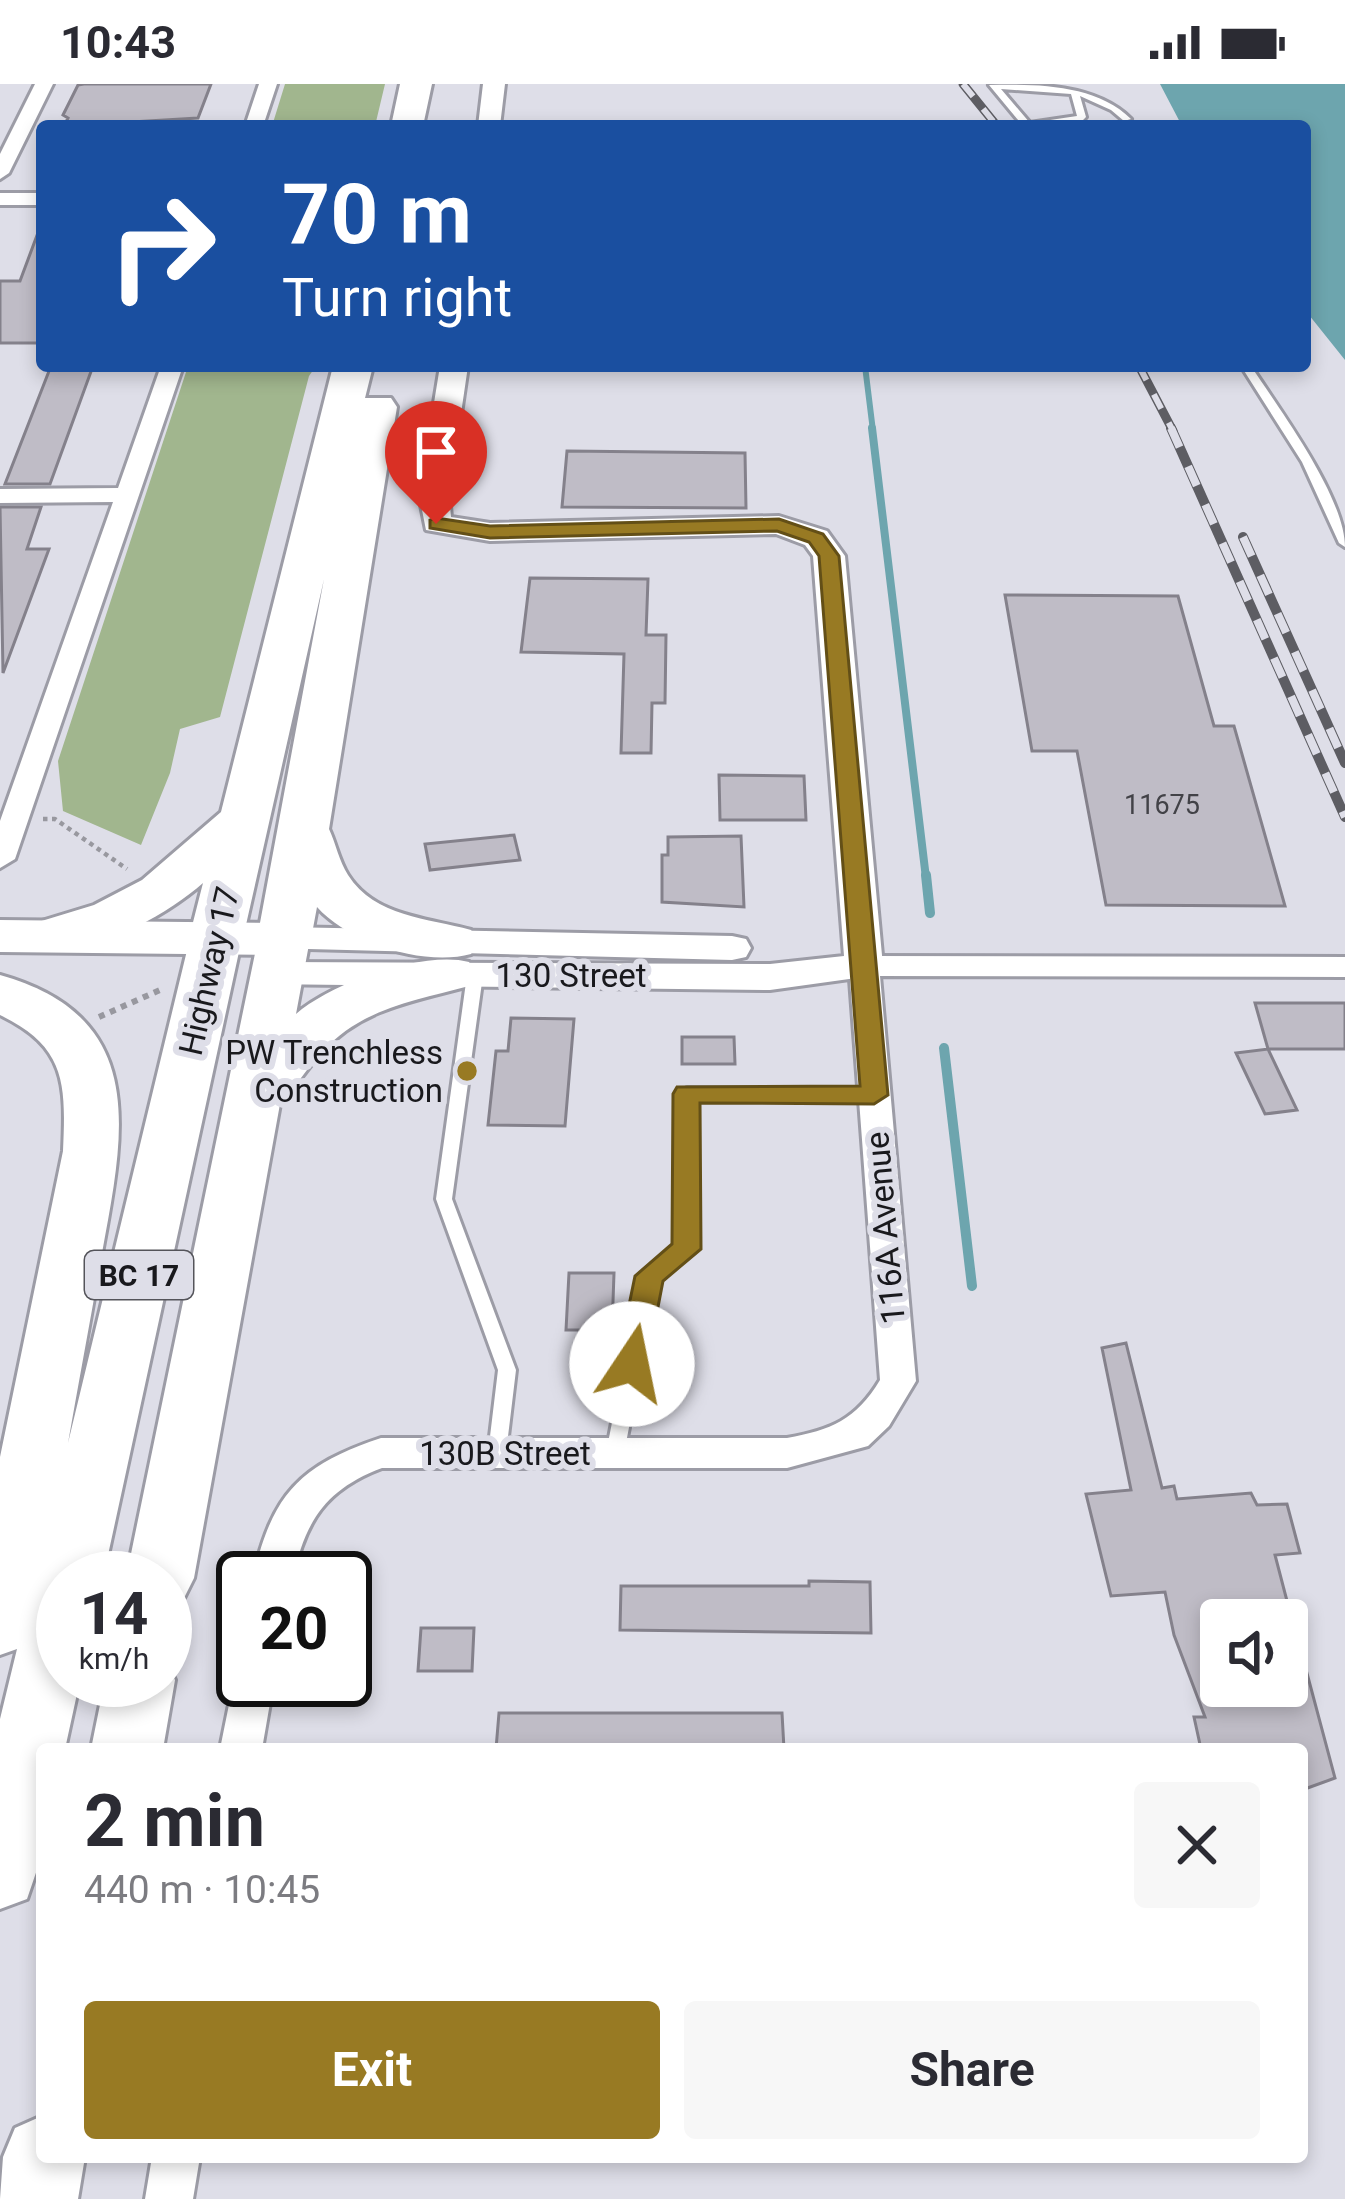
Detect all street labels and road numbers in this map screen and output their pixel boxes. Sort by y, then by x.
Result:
street label: Highway 17 [171,883,247,1059]
street label: 130 Street [496,956,646,995]
street label: 116A Avenue [857,1130,913,1326]
road number: BC 17 [85,1251,193,1299]
street label: 130B Street [419,1434,591,1473]

